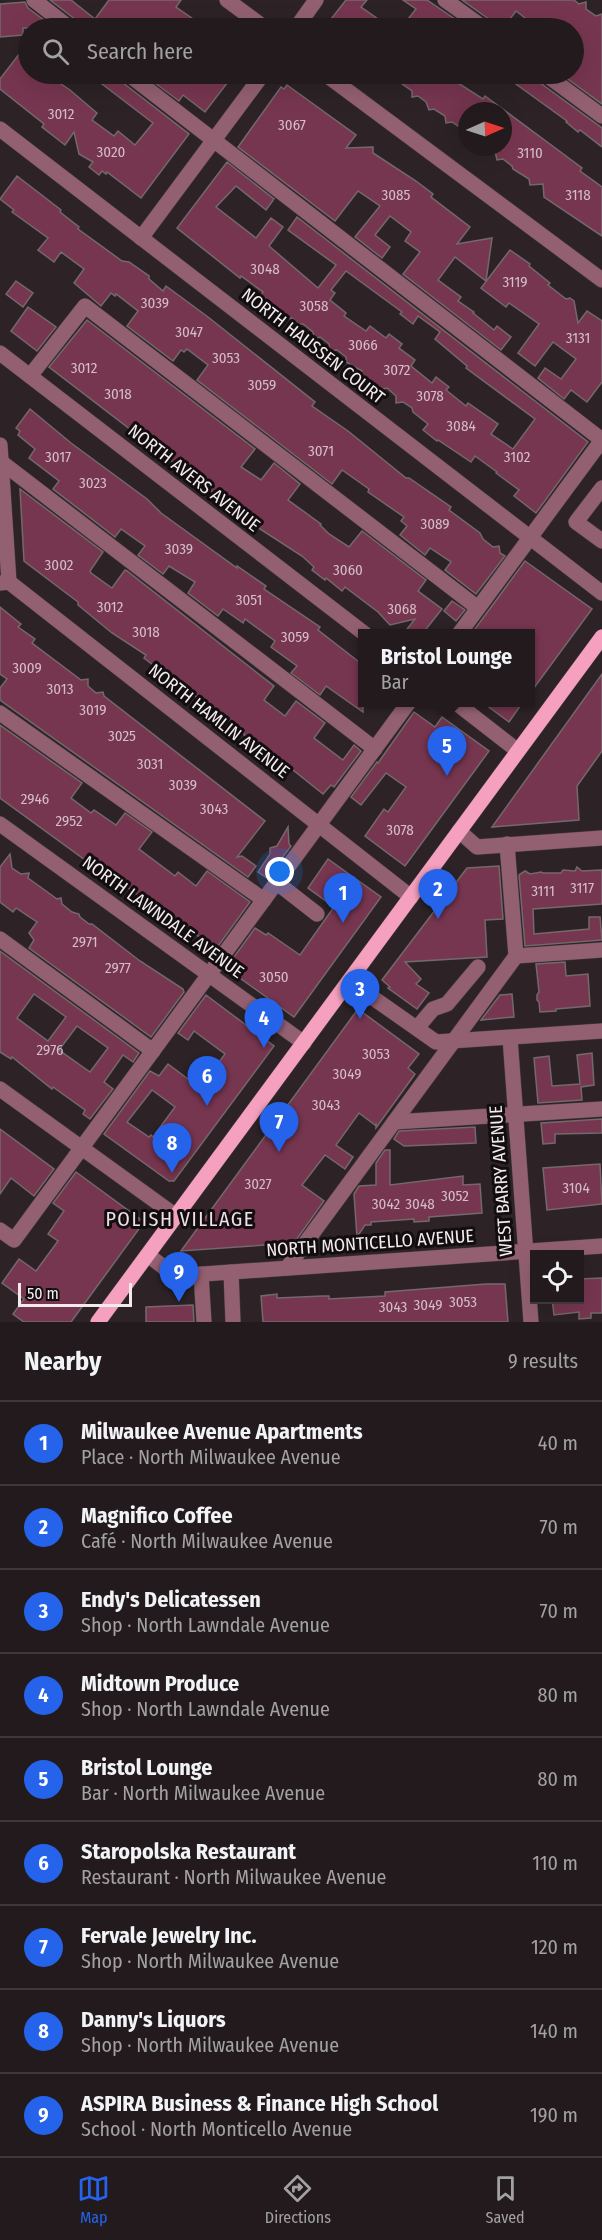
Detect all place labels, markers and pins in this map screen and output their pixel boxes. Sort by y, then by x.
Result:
pin: 5 [428,726,466,776]
pin: 2 [418,870,458,919]
pin: 1 [324,874,362,923]
pin: 3 [340,970,380,1019]
pin: 4 [244,998,284,1048]
pin: 6 [188,1056,226,1106]
pin: 7 [260,1102,298,1152]
pin: 8 [152,1124,192,1173]
pin: 9 [160,1252,198,1302]

